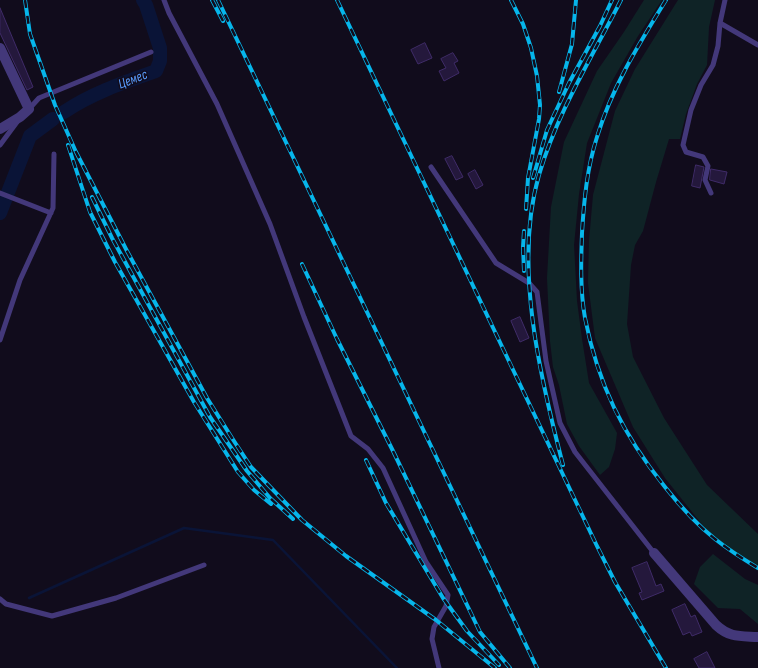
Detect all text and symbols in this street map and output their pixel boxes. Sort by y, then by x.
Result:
water label: Цемес [116,67,150,93]

